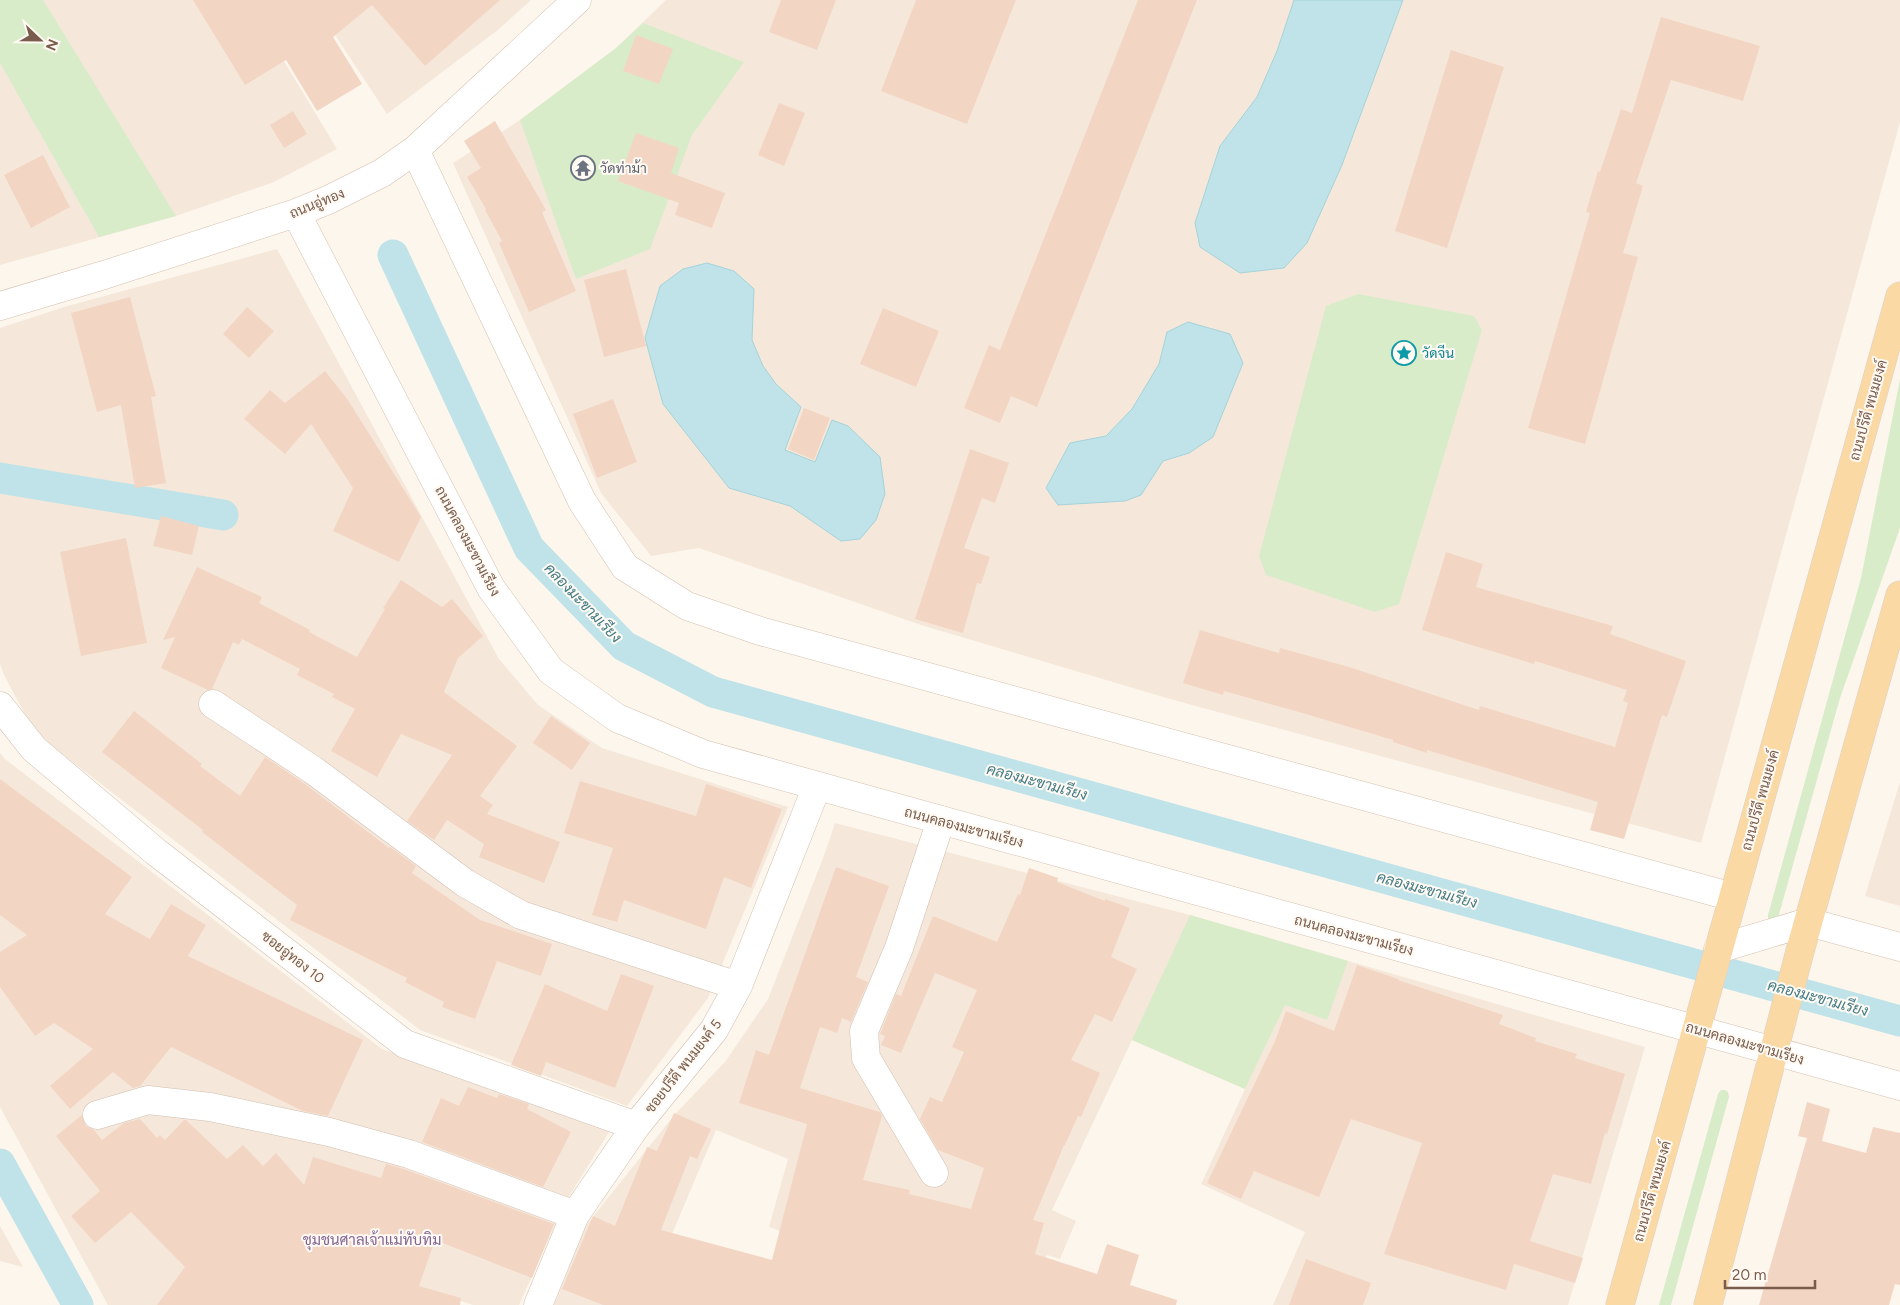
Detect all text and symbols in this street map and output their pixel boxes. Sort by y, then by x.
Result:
north arrow [15,15,65,65]
text: N [42,36,61,53]
temple icon: วัดท่าม้า [570,155,596,181]
place label: วัดท่าม้า [600,159,647,177]
street label: ถนนอู่ทอง [287,185,348,223]
place icon: วัดจีน [1391,340,1417,366]
place label: วัดจีน [1422,344,1454,362]
street label: ถนนปรีดี พนมยงค์ [1845,358,1891,462]
street label: ถนนคลองมะขามเรียง [431,483,505,599]
water label: คลองมะขามเรียง [541,559,626,647]
street label: ถนนปรีดี พนมยงค์ [1737,748,1783,852]
water label: คลองมะขามเรียง [985,759,1090,804]
street label: ถนนคลองมะขามเรียง [903,802,1025,852]
water label: คลองมะขามเรียง [1375,867,1480,912]
street label: ถนนคลองมะขามเรียง [1293,910,1415,960]
street label: ซอยอู่ทอง 10 [257,928,328,988]
water label: คลองมะขามเรียง [1766,975,1871,1020]
street label: ซอยปรีดี พนมยงค์ 5 [641,1015,725,1117]
street label: ถนนคลองมะขามเรียง [1684,1017,1806,1069]
street label: ถนนปรีดี พนมยงค์ [1629,1139,1675,1243]
district label: ชุมชนศาลเจ้าแม่ทับทิม [303,1230,441,1251]
scale bar [1725,1258,1815,1290]
text: 20 m [1732,1266,1766,1284]

